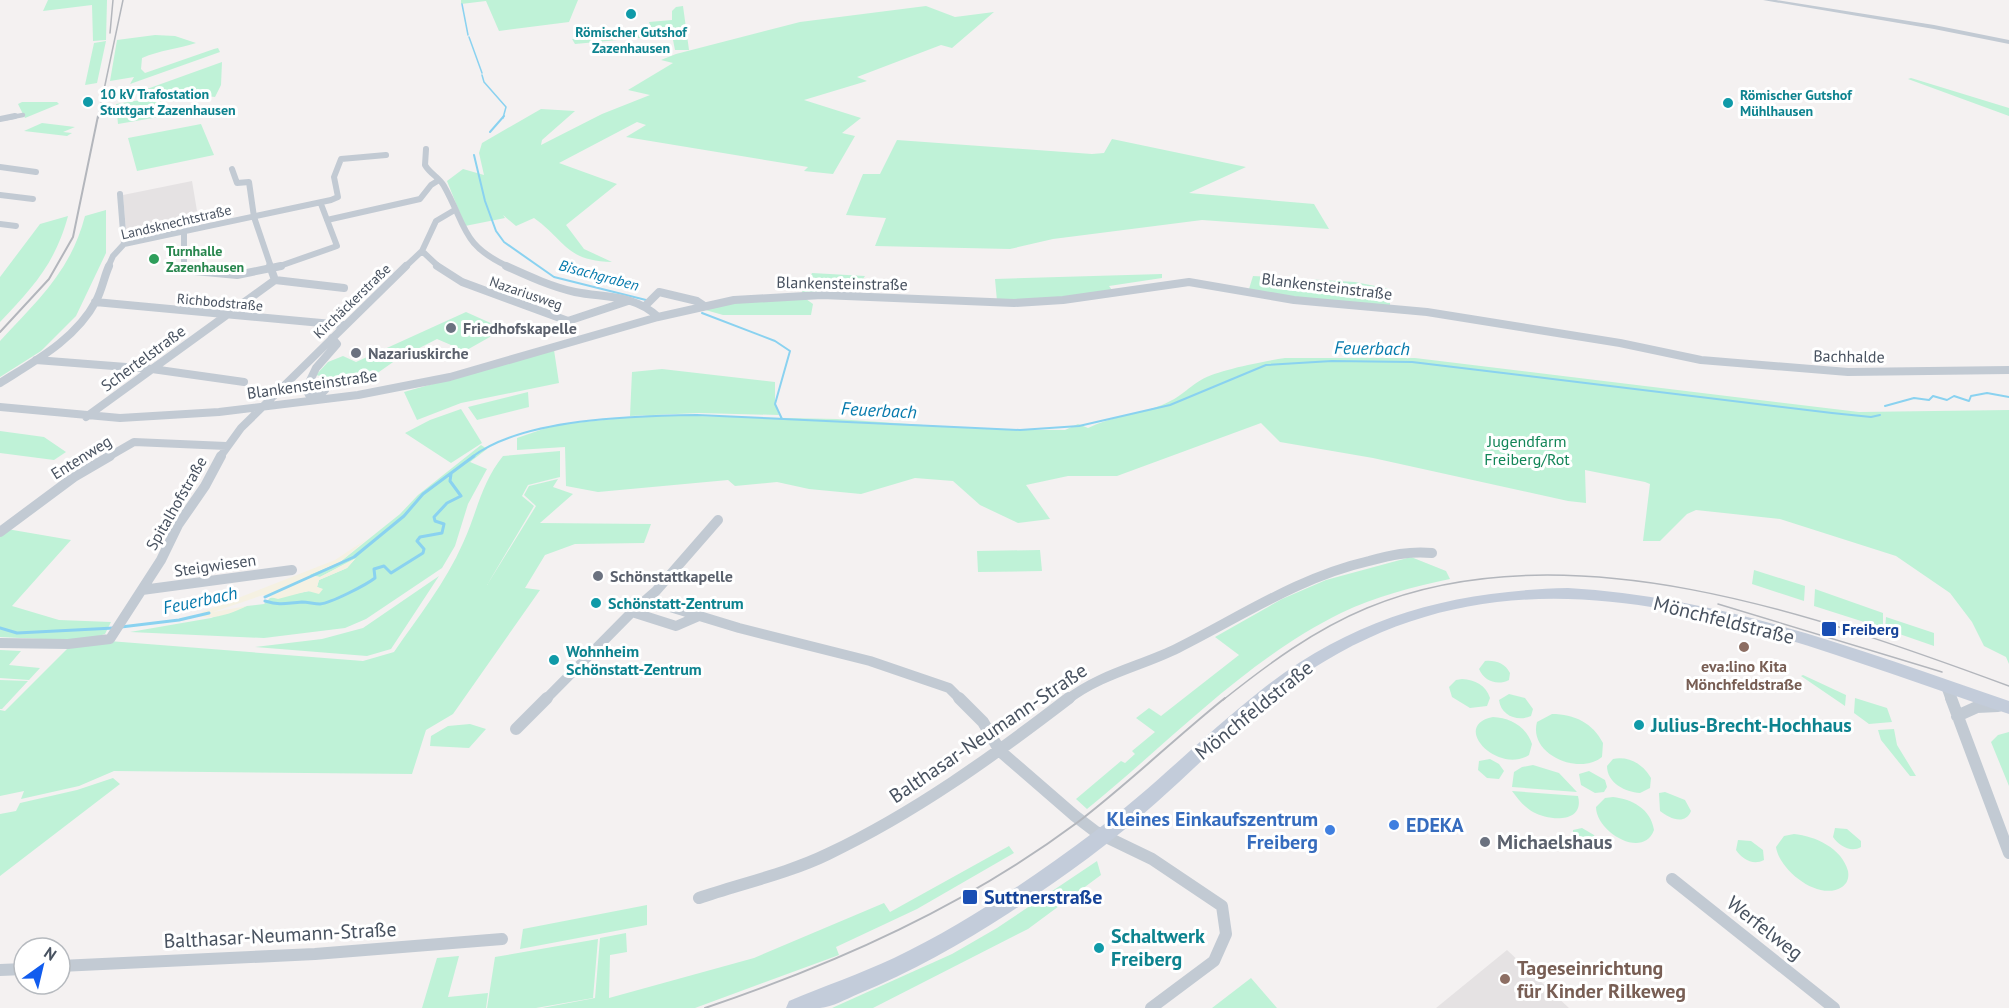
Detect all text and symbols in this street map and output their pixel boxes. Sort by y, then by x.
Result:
marker: Römischer Gutshof Zazenhausen [624,7,638,21]
place label: Römischer Gutshof Zazenhausen [575,23,688,57]
place label: 10 kV Trafostation Stuttgart Zazenhausen [100,85,236,119]
place label: Römischer Gutshof Mühlhausen [1740,86,1853,120]
marker: 10 kV Trafostation Stuttgart Zazenhausen [81,95,95,109]
marker: Römischer Gutshof Mühlhausen [1721,96,1735,110]
street label: Landsknechtstraße [119,201,233,243]
place label: Turnhalle Zazenhausen [166,242,244,276]
marker: Turnhalle Zazenhausen [147,252,161,266]
water label: Bisachgraben [557,255,641,295]
street label: Kirchäckerstraße [310,260,394,342]
street label: Blankensteinstraße [1261,268,1393,304]
street label: Nazariusweg [487,272,565,314]
street label: Blankensteinstraße [776,272,908,294]
street label: Richbodstraße [176,289,264,315]
place label: Friedhofskapelle [463,318,577,338]
street label: Schertelstraße [97,321,189,395]
marker: Friedhofskapelle [444,321,458,335]
water label: Feuerbach [1334,336,1410,360]
place label: Nazariuskirche [368,343,469,363]
street label: Bachhalde [1813,345,1885,367]
marker: Nazariuskirche [349,346,363,360]
street label: Blankensteinstraße [246,365,378,403]
water label: Feuerbach [841,397,917,423]
street label: Entenweg [47,431,115,483]
park label: Jugendfarm Freiberg/Rot [1484,431,1570,469]
street label: Spitalhofstraße [141,453,211,553]
street label: Steigwiesen [173,549,257,581]
place label: Schönstattkapelle [610,566,733,586]
marker: Schönstattkapelle [591,569,605,583]
water label: Feuerbach [161,581,239,619]
street label: Mönchfeldstraße [1651,590,1797,650]
place label: Schönstatt-Zentrum [608,593,744,613]
marker: Schönstatt-Zentrum [589,596,603,610]
place label: Freiberg [1842,619,1899,639]
marker: Freiberg [1820,620,1838,638]
marker: eva:lino Kita Mönchfeldstraße [1737,640,1751,654]
place label: Wohnheim Schönstatt-Zentrum [566,641,702,679]
marker: Wohnheim Schönstatt-Zentrum [547,653,561,667]
street label: Mönchfeldstraße [1190,654,1318,766]
place label: eva:lino Kita Mönchfeldstraße [1686,656,1802,694]
street label: Balthasar-Neumann-Straße [884,657,1092,809]
place label: Julius-Brecht-Hochhaus [1650,712,1852,738]
marker: Julius-Brecht-Hochhaus [1632,718,1646,732]
place label: Kleines Einkaufszentrum Freiberg [1107,806,1318,855]
place label: EDEKA [1406,812,1465,838]
marker: EDEKA [1387,818,1401,832]
marker: Kleines Einkaufszentrum Freiberg [1323,823,1337,837]
place label: Michaelshaus [1497,829,1612,855]
marker: Michaelshaus [1478,835,1492,849]
place label: Suttnerstraße [984,884,1102,910]
marker: Suttnerstraße [961,888,979,906]
street label: Werfelweg [1722,890,1808,966]
street label: Balthasar-Neumann-Straße [163,916,397,954]
place label: Schaltwerk Freiberg [1111,923,1205,972]
north arrow [12,936,72,996]
marker: Schaltwerk Freiberg [1092,941,1106,955]
text: N [40,942,60,965]
place label: Tageseinrichtung für Kinder Rilkeweg [1517,955,1686,1004]
marker: Tageseinrichtung für Kinder Rilkeweg [1498,972,1512,986]

